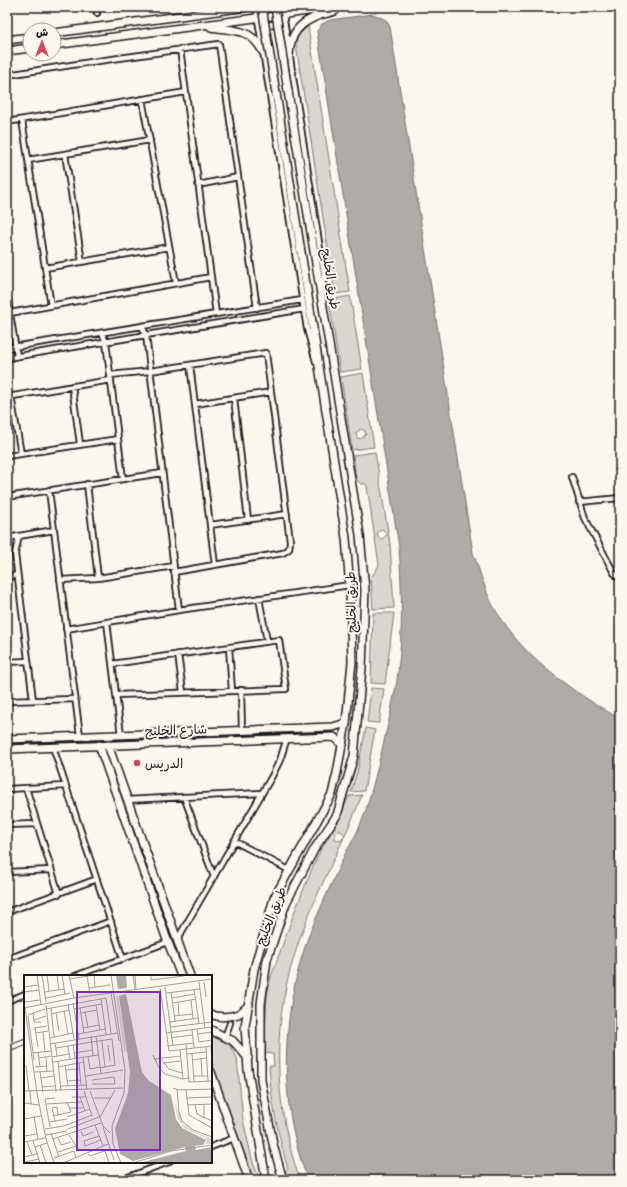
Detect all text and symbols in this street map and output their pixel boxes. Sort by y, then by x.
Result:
north arrow [22,22,62,62]
text: ش [36,26,48,39]
street label: طريق الخليج [317,247,343,311]
street label: طريق الخليج [343,571,361,633]
street label: شارع الخليج [145,721,208,741]
place label: الدريس [145,756,183,772]
marker: الدريس [132,758,142,768]
street label: طريق الخليج [253,885,291,948]
inset map [24,975,212,1163]

